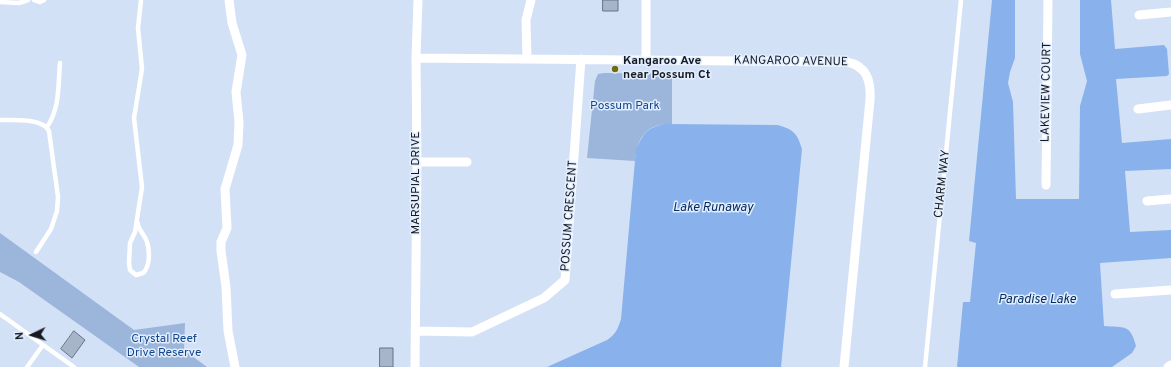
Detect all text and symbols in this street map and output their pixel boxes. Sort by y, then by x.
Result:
street label: LAKEVIEW COURT [1039,42,1055,142]
street label: KANGAROO AVENUE [734,54,848,70]
place label: Kangaroo Ave near Possum Ct [623,55,710,83]
marker: Kangaroo Ave near Possum Ct [610,64,620,74]
park label: Possum Park [590,100,660,114]
street label: MARSUPIAL DRIVE [410,132,424,234]
street label: CHARM WAY [932,149,954,219]
street label: POSSUM CRESCENT [559,160,581,272]
water label: Lake Runaway [673,200,753,216]
water label: Paradise Lake [998,292,1076,308]
north arrow [12,315,52,355]
text: N [13,331,27,340]
park label: Crystal Reef Drive Reserve [127,333,201,361]

